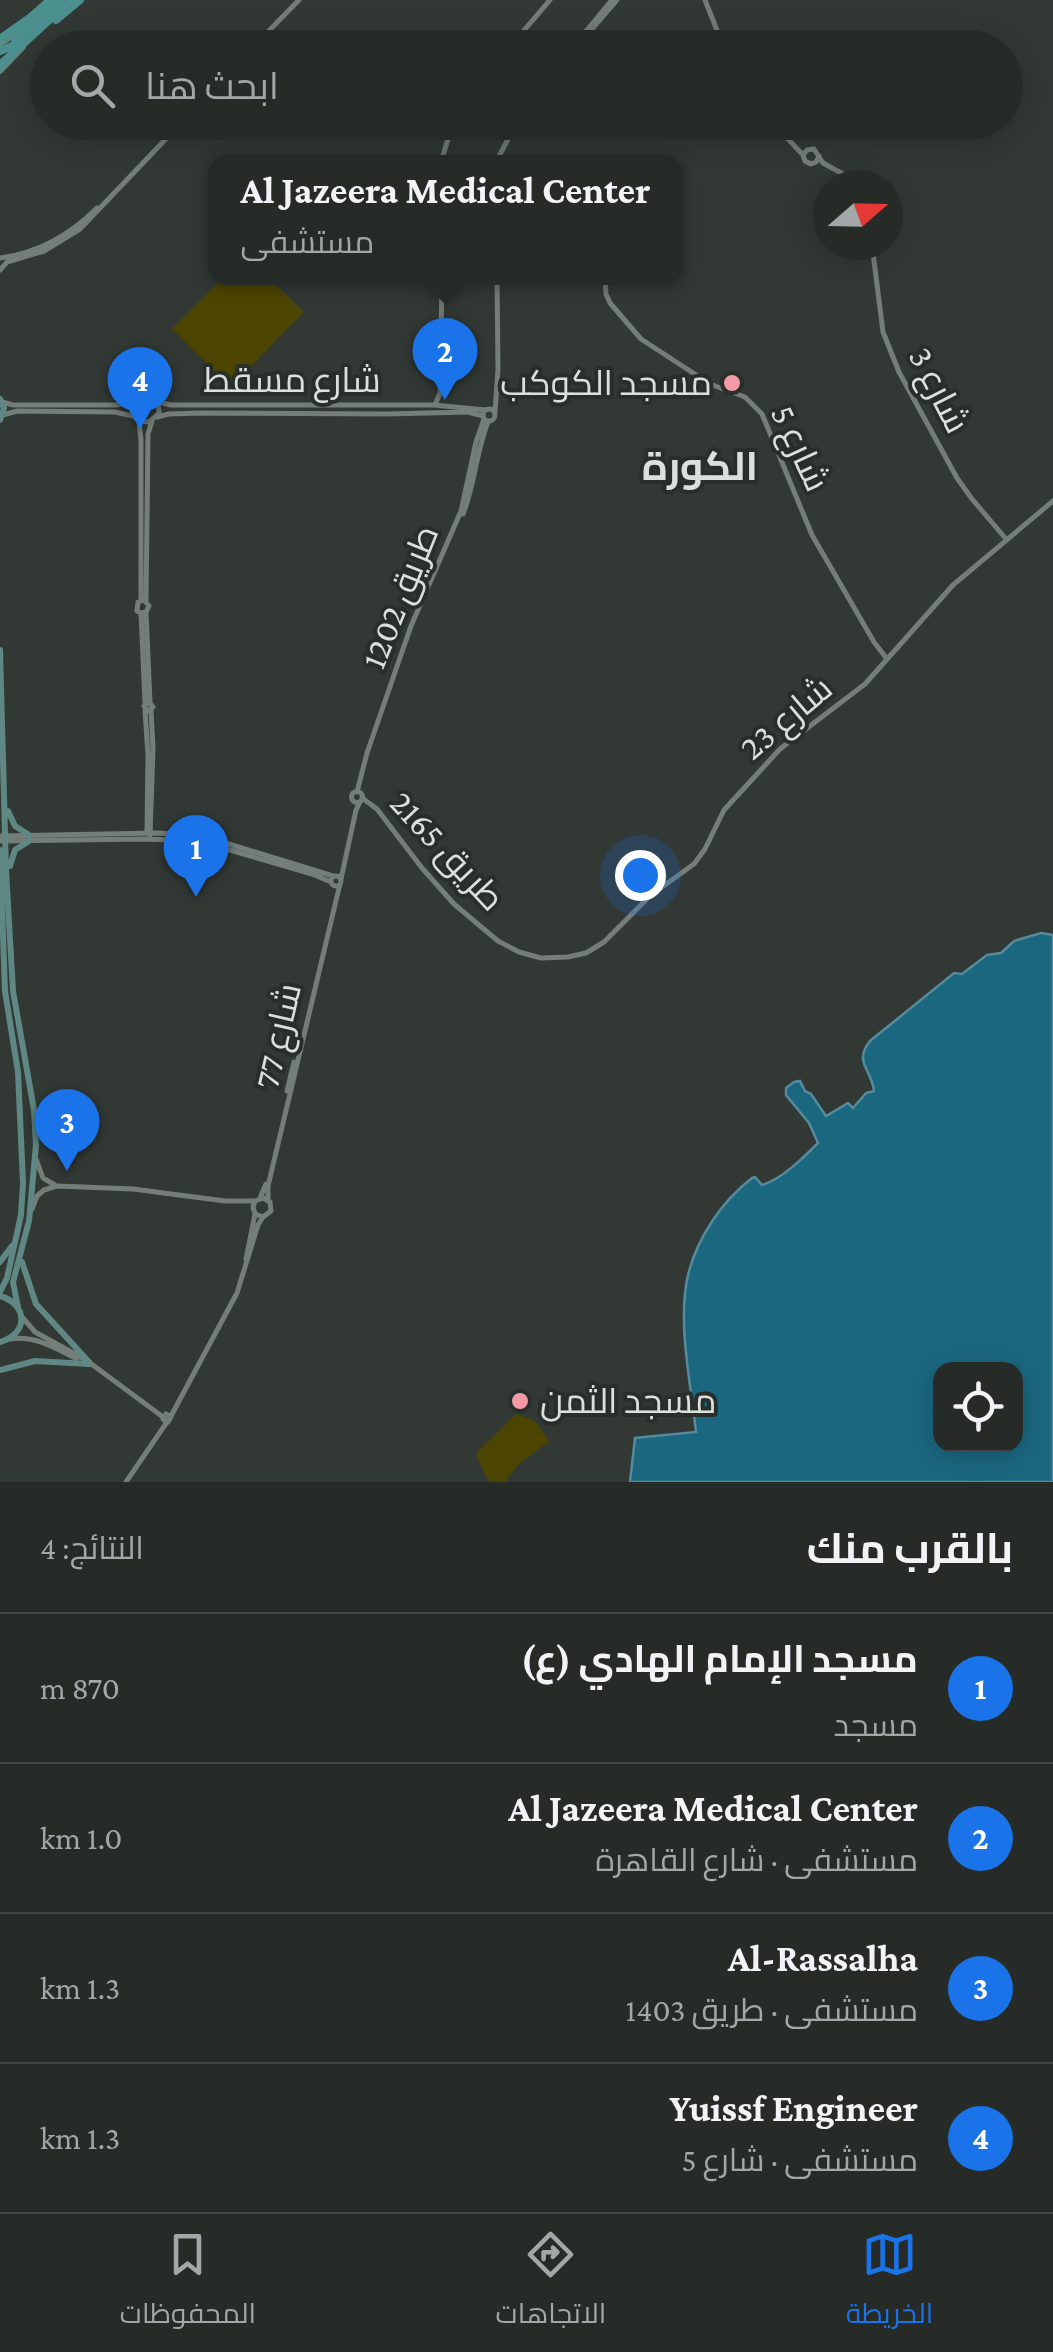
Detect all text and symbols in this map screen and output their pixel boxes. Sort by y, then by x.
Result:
search box [30,30,1023,140]
icon: search [65,58,120,113]
text: ابحث هنا [145,65,279,107]
popup [208,155,683,285]
text: Al Jazeera Medical Center [241,169,650,211]
north arrow [813,170,903,260]
text: مستشفى [241,224,374,260]
pin: 2 [412,318,478,400]
street label: شارع 3 [898,341,977,441]
pin: 4 [108,346,172,429]
street label: شارع مسقط [203,361,381,403]
place label: مسجد الكوكب [500,364,712,403]
marker: مسجد الكوكب [721,372,743,394]
street label: شارع 5 [760,399,837,499]
district label: الكورة [642,444,758,490]
street label: طريق 1202 [354,520,448,675]
street label: شارع 23 [732,668,842,770]
street label: طريق 2165 [381,783,512,920]
pin: 1 [164,814,228,897]
your location [615,850,666,901]
street label: شارع 77 [247,980,312,1093]
pin: 3 [34,1088,100,1171]
map controls [933,1362,1023,1452]
button: locate [933,1362,1023,1452]
place label: مسجد الثمن [540,1382,716,1422]
marker: مسجد الثمن [509,1390,531,1412]
text: بالقرب منك [807,1525,1013,1572]
text: النتائج: 4 [40,1530,144,1566]
text: مسجد الإمام الهادي (ع) [521,1638,918,1680]
text: 870 m [40,1670,120,1706]
text: 1 [975,1670,986,1706]
text: مسجد [834,1707,918,1743]
text: Al Jazeera Medical Center [508,1787,918,1829]
text: 1.0 km [40,1820,122,1856]
text: 2 [972,1820,989,1856]
text: مستشفى · شارع القاهرة [596,1842,918,1878]
text: Al-Rassalha [728,1937,918,1979]
text: 1.3 km [40,1970,120,2006]
text: 3 [973,1970,988,2006]
text: مستشفى · طريق 1403 [626,1992,918,2028]
text: Yuissf Engineer [669,2087,918,2129]
text: 1.3 km [40,2120,120,2156]
text: 4 [972,2120,989,2156]
text: مستشفى · شارع 5 [682,2142,918,2178]
tab: المحفوظات [120,2227,256,2339]
tab: الاتجاهات [496,2227,606,2339]
tab: الخريطة [846,2227,933,2339]

